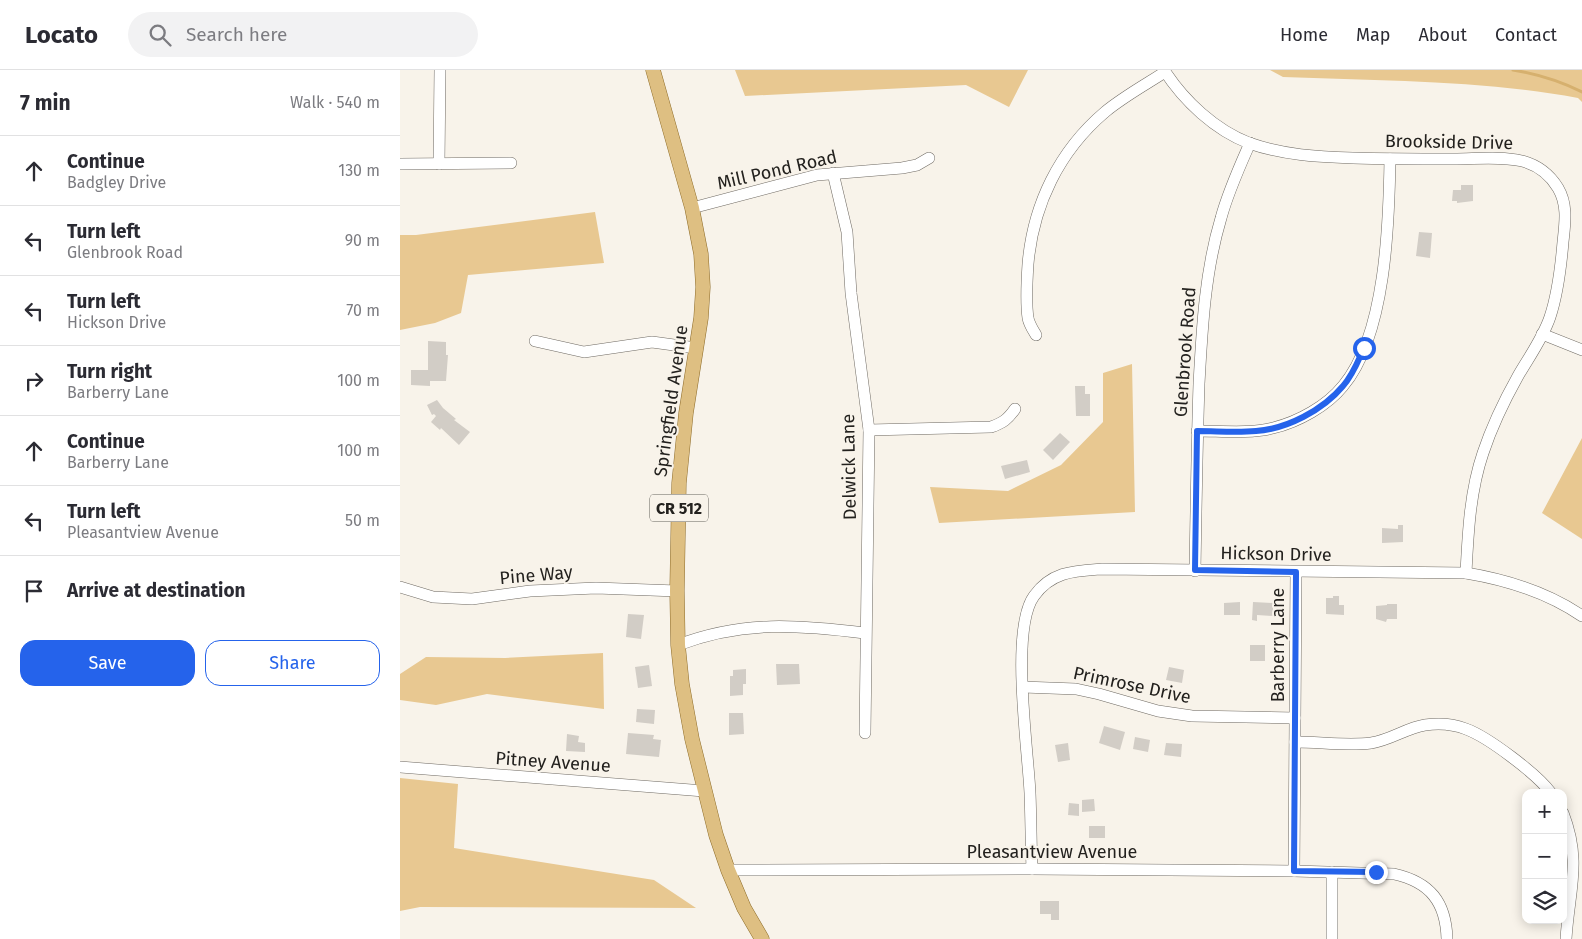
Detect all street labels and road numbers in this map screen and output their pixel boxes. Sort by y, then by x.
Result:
street label: Brookside Drive [1385,130,1513,154]
street label: Mill Pond Road [715,146,839,194]
street label: Glenbrook Road [1169,286,1201,418]
street label: Springfield Avenue [649,324,693,478]
street label: Delwick Lane [837,414,861,520]
road number: CR 512 [650,494,708,522]
street label: Hickson Drive [1220,542,1332,566]
street label: Pine Way [498,561,574,589]
street label: Barberry Lane [1267,588,1289,702]
street label: Primrose Drive [1071,662,1193,708]
street label: Pitney Avenue [495,747,611,777]
street label: Pleasantview Avenue [967,841,1137,863]

